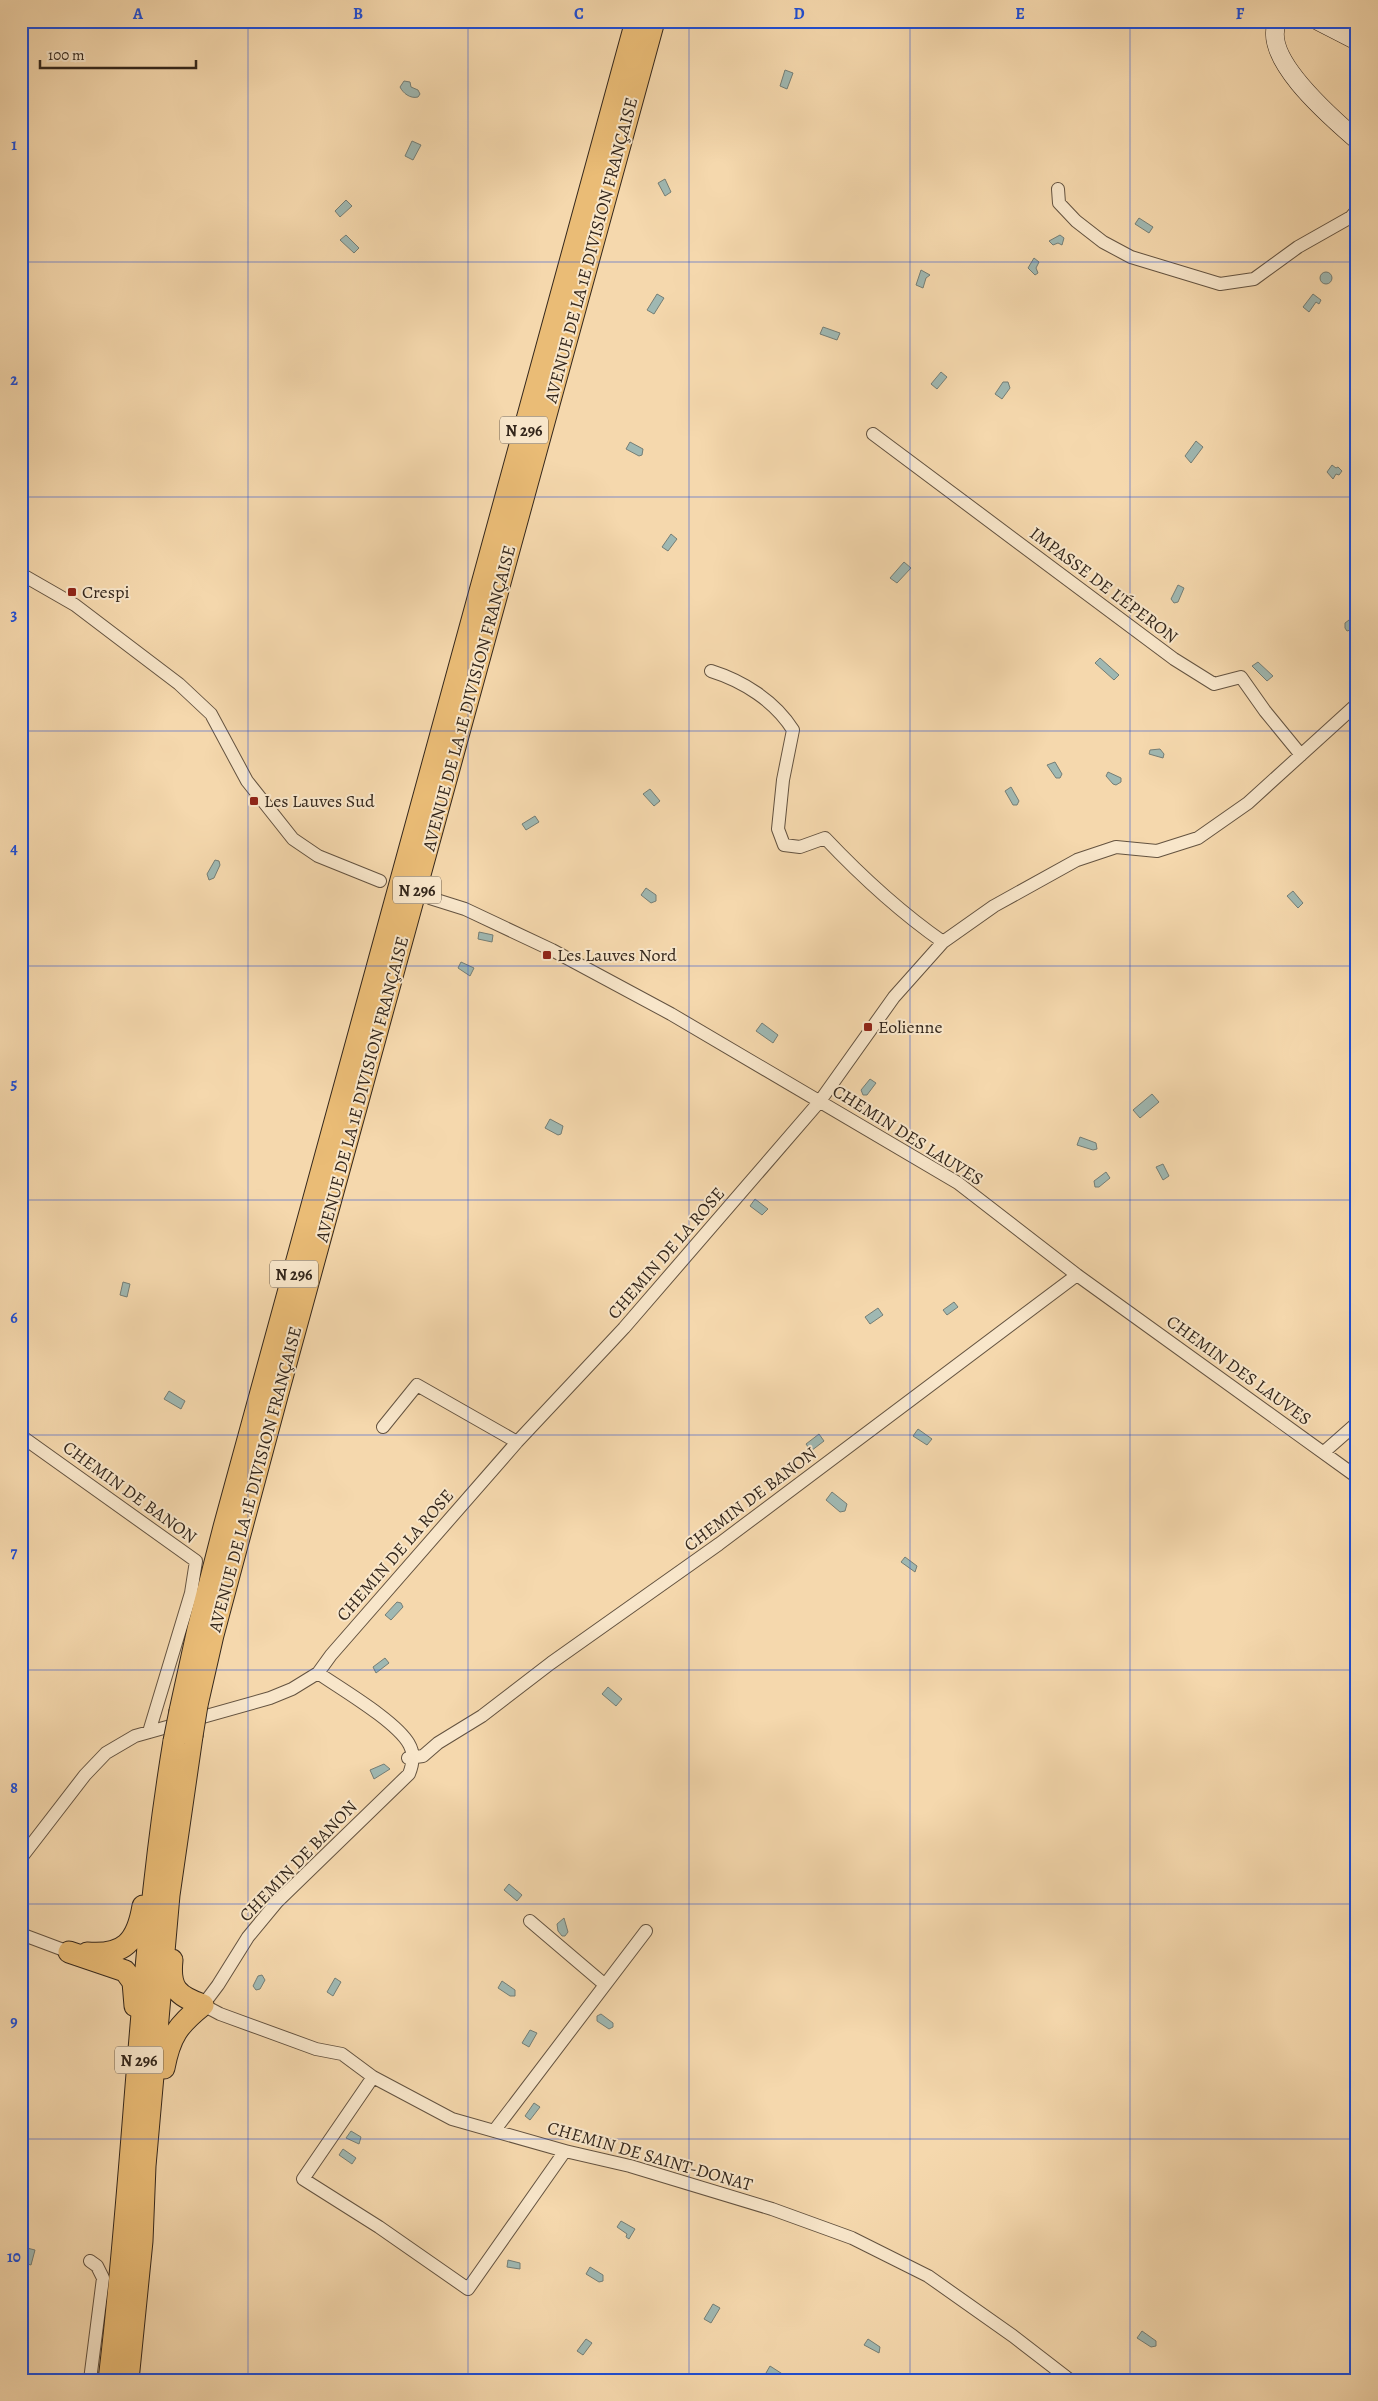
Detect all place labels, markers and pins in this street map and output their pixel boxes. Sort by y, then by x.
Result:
place label: Crespi [82,580,130,604]
marker: Crespi [66,586,78,598]
place label: Les Lauves Sud [264,789,375,813]
marker: Les Lauves Sud [248,795,260,807]
place label: Les Lauves Nord [557,943,677,967]
marker: Les Lauves Nord [541,949,553,961]
place label: Eolienne [878,1015,942,1039]
marker: Eolienne [862,1021,874,1033]

